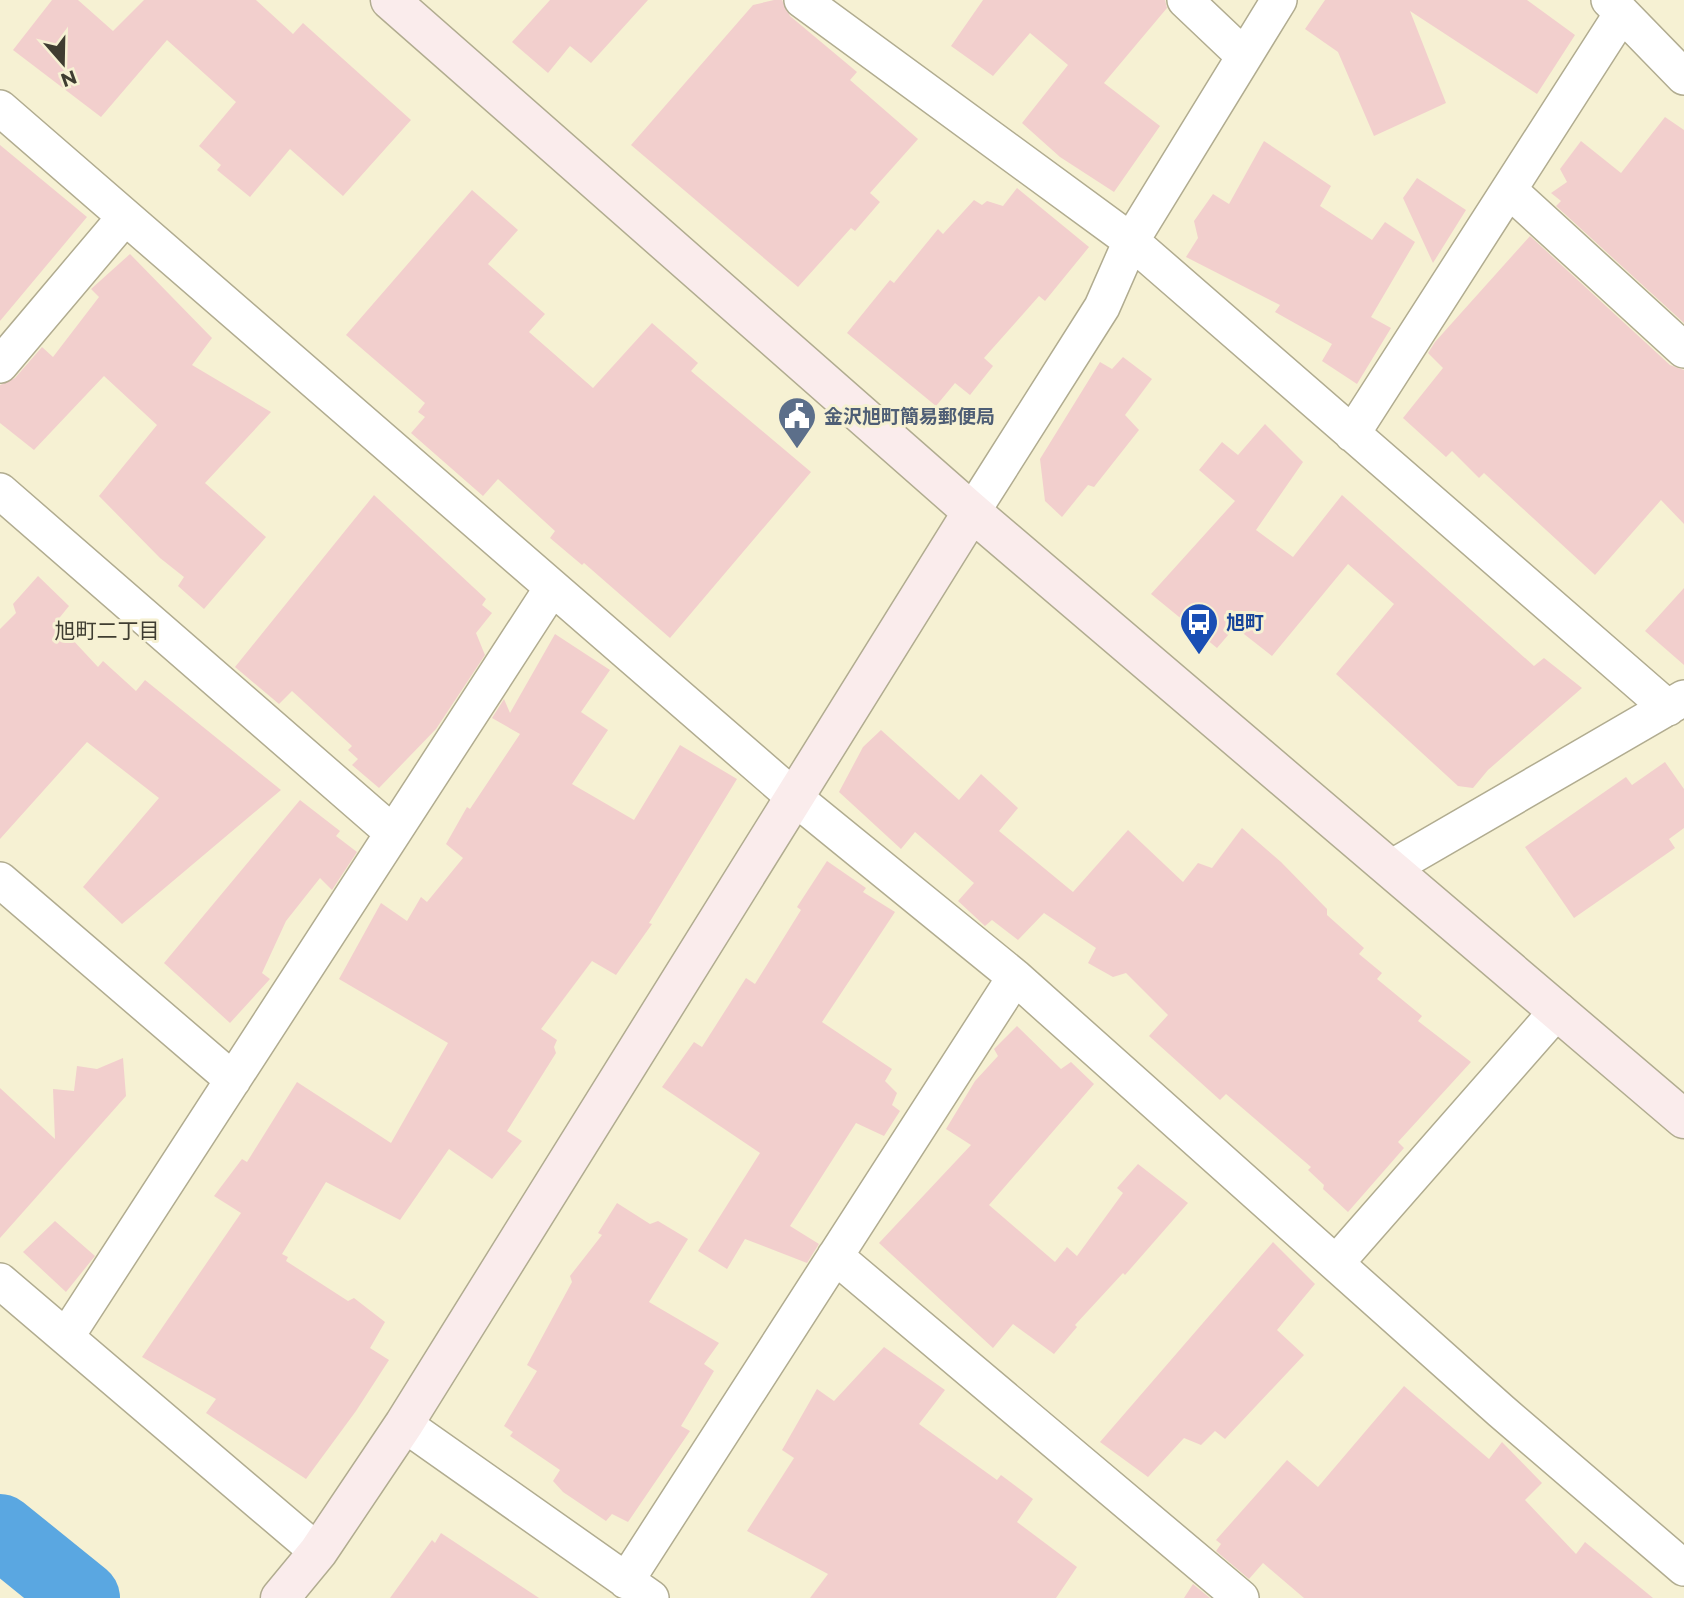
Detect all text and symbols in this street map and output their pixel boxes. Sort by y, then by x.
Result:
north arrow [28,28,98,98]
text: N [57,65,80,92]
public building icon: 金沢旭町簡易郵便局 [776,395,818,450]
place label: 金沢旭町簡易郵便局 [824,405,995,428]
bus stop icon: 旭町 [1178,601,1220,656]
place label: 旭町 [1226,611,1264,634]
district label: 旭町二丁目 [55,618,160,643]

